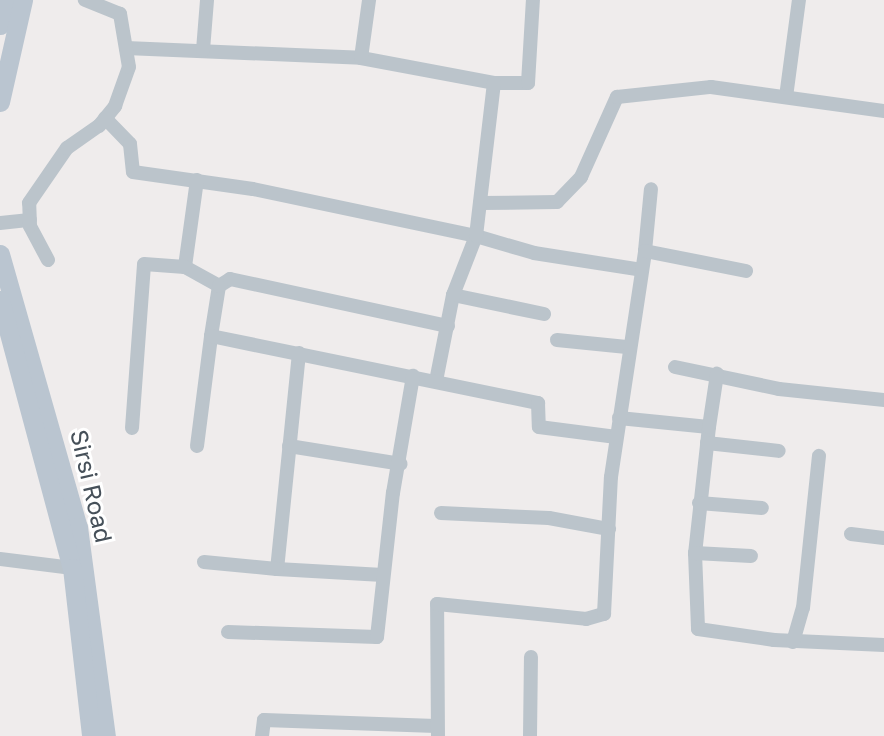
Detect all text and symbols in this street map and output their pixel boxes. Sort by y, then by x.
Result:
street label: Sirsi Road [65,427,119,545]

